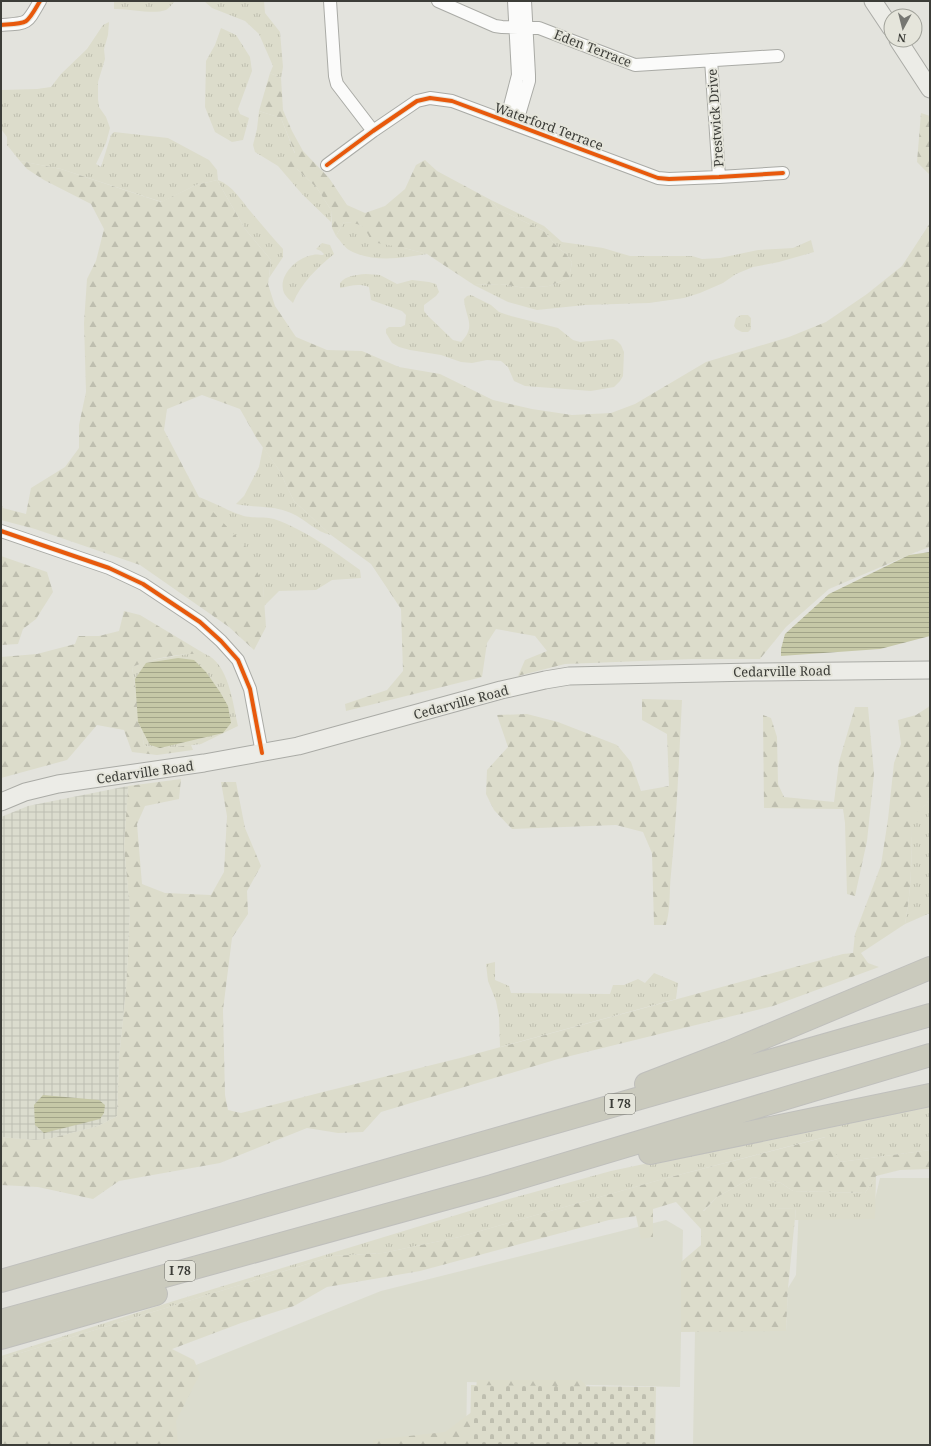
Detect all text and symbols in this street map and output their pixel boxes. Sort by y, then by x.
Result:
north arrow [883,8,923,48]
street label: Eden Terrace [552,25,634,71]
text: N [896,30,907,46]
street label: Prestwick Drive [703,68,727,168]
street label: Waterford Terrace [492,98,606,154]
street label: Cedarville Road [733,661,831,681]
street label: Cedarville Road [411,681,511,723]
street label: Cedarville Road [95,756,195,788]
road number: I 78 [605,1094,635,1114]
road number: I 78 [165,1261,195,1281]

